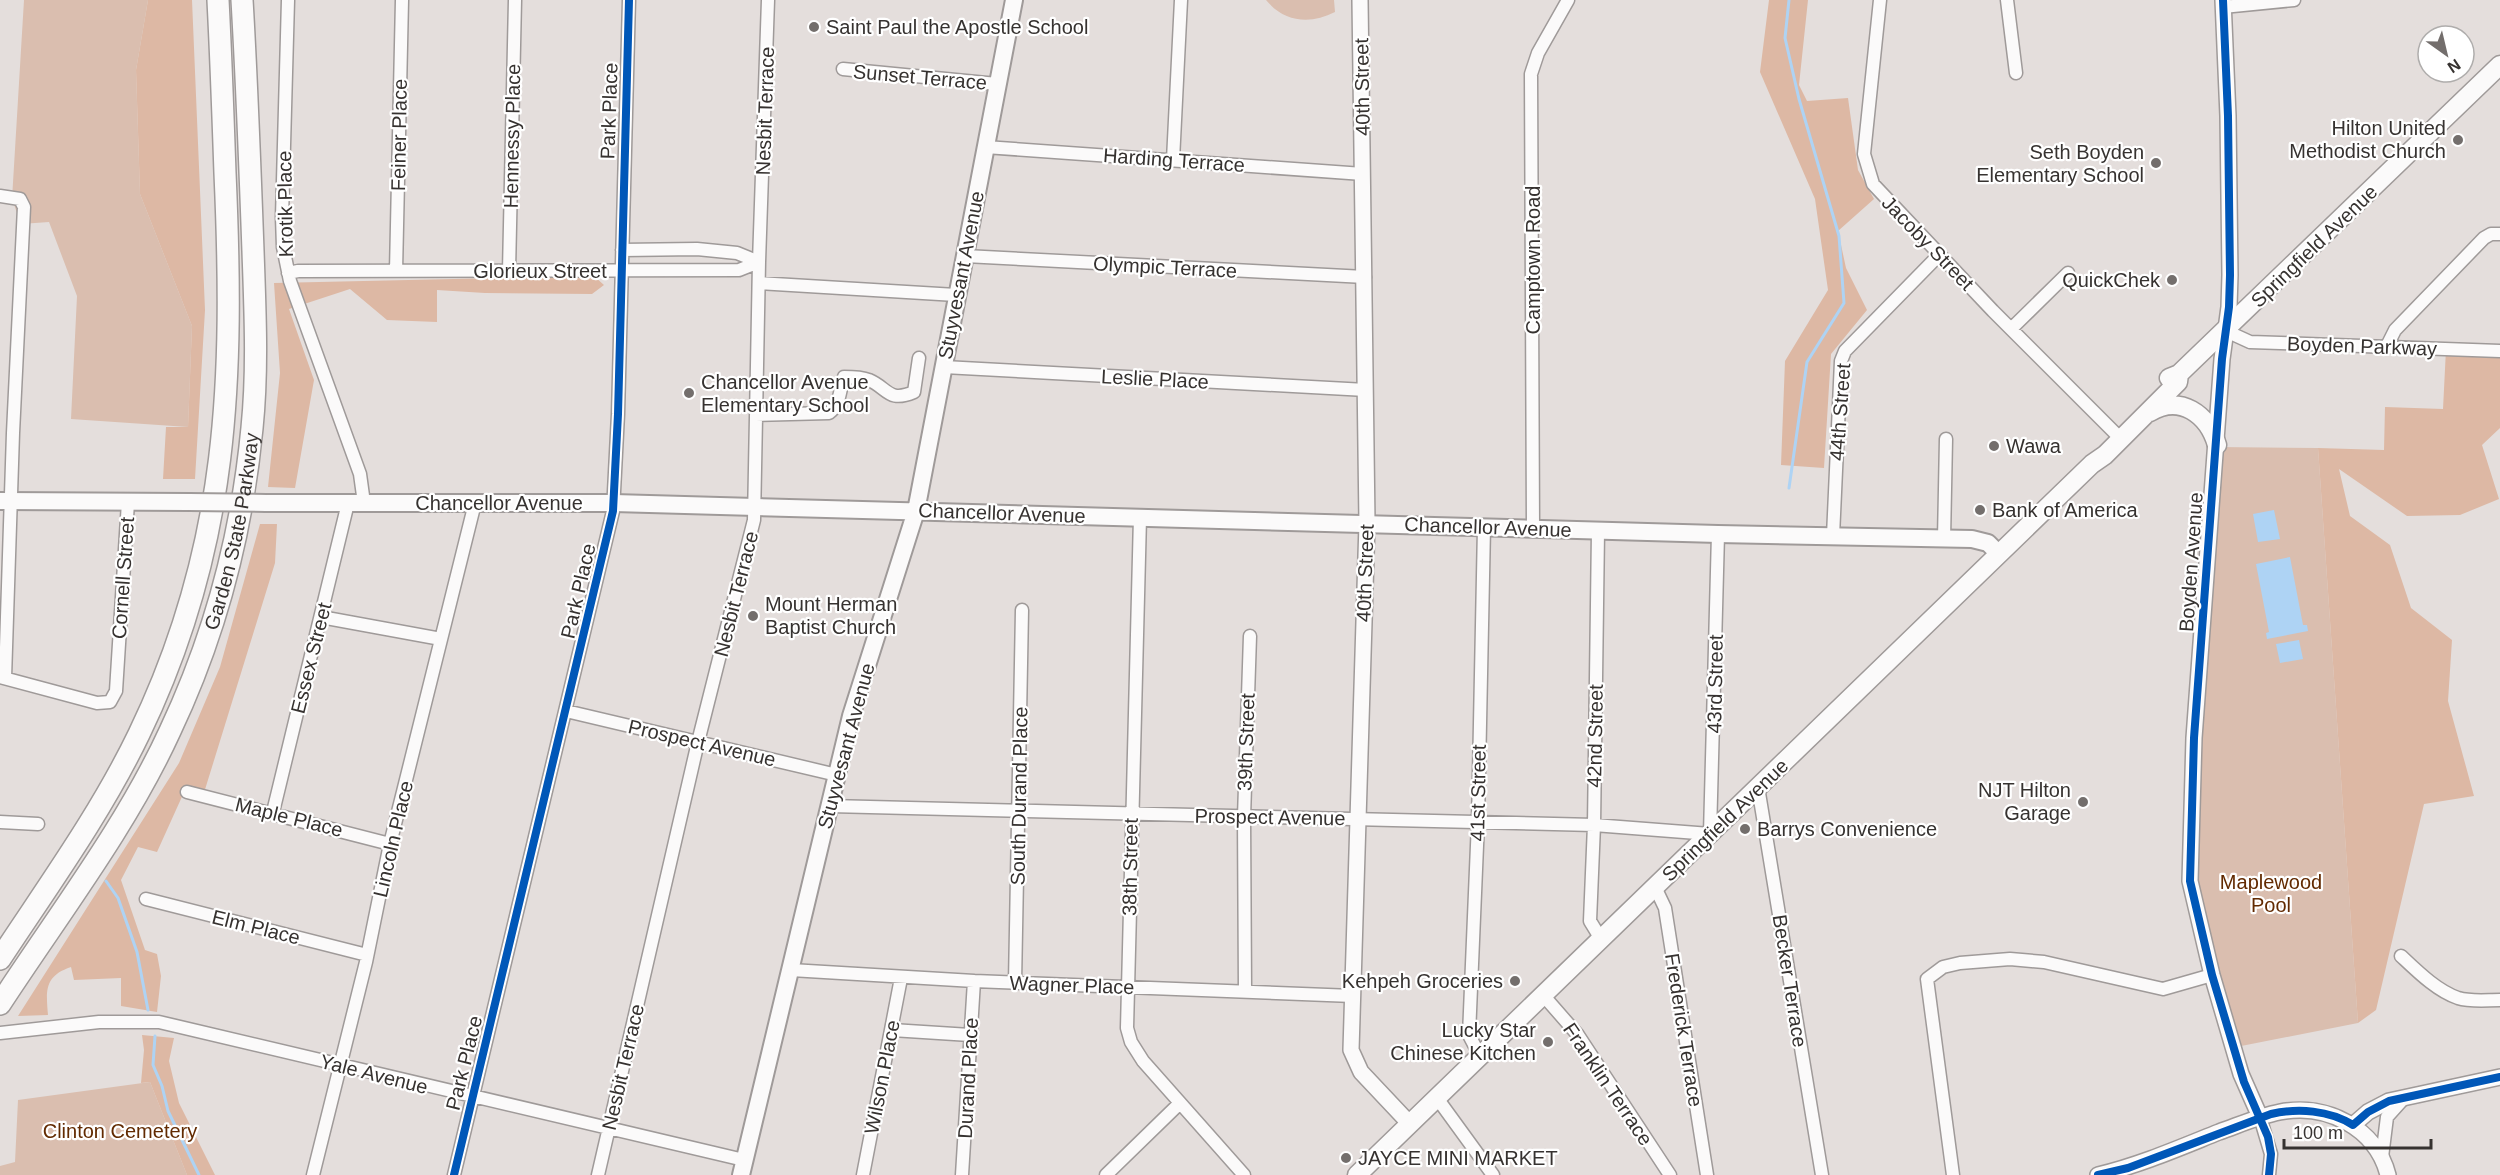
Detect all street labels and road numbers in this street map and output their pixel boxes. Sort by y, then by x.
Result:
street label: 40th Street [1350,37,1374,136]
street label: Nesbit Terrace [752,46,778,176]
street label: Sunset Terrace [852,60,988,94]
street label: Park Place [596,62,622,160]
street label: Hennessy Place [500,64,524,208]
street label: Feiner Place [387,79,411,191]
street label: Harding Terrace [1102,144,1246,176]
street label: Krotik Place [273,150,297,258]
street label: Springfield Avenue [2246,180,2382,312]
street label: Camptown Road [1522,186,1544,334]
street label: Stuyvesant Avenue [934,189,988,361]
street label: Jacoby Street [1878,191,1979,295]
street label: Olympic Terrace [1092,252,1238,282]
street label: Glorieux Street [473,260,607,282]
street label: Boyden Parkway [2287,332,2437,360]
street label: 44th Street [1826,362,1854,462]
street label: Leslie Place [1101,365,1209,393]
street label: Garden State Parkway [200,432,262,633]
street label: Chancellor Avenue [415,492,583,514]
street label: Boyden Avenue [2175,492,2207,632]
street label: Chancellor Avenue [918,499,1086,527]
street label: Chancellor Avenue [1404,513,1572,541]
street label: Cornell Street [108,516,138,640]
street label: 40th Street [1352,523,1378,622]
street label: Nesbit Terrace [710,529,762,659]
street label: Park Place [556,541,600,641]
street label: Essex Street [287,600,335,716]
street label: 43rd Street [1703,634,1727,734]
street label: Stuyvesant Avenue [813,661,879,831]
street label: 42nd Street [1583,684,1607,788]
street label: 39th Street [1233,692,1259,791]
street label: South Durand Place [1006,706,1032,886]
street label: Prospect Avenue [626,715,778,771]
street label: 41st Street [1466,744,1490,842]
street label: Springfield Avenue [1657,754,1793,886]
street label: Lincoln Place [369,779,417,899]
street label: Maple Place [233,793,345,841]
street label: Prospect Avenue [1194,805,1346,829]
street label: 38th Street [1118,817,1142,916]
street label: Elm Place [210,905,302,949]
street label: Becker Terrace [1769,913,1811,1049]
street label: Frederick Terrace [1661,952,1707,1108]
street label: Wagner Place [1009,972,1135,998]
street label: Nesbit Terrace [598,1002,648,1132]
street label: Park Place [442,1013,486,1113]
street label: Durand Place [954,1017,982,1139]
street label: Wilson Place [860,1018,904,1136]
street label: Franklin Terrace [1559,1019,1657,1149]
street label: Yale Avenue [318,1050,430,1098]

